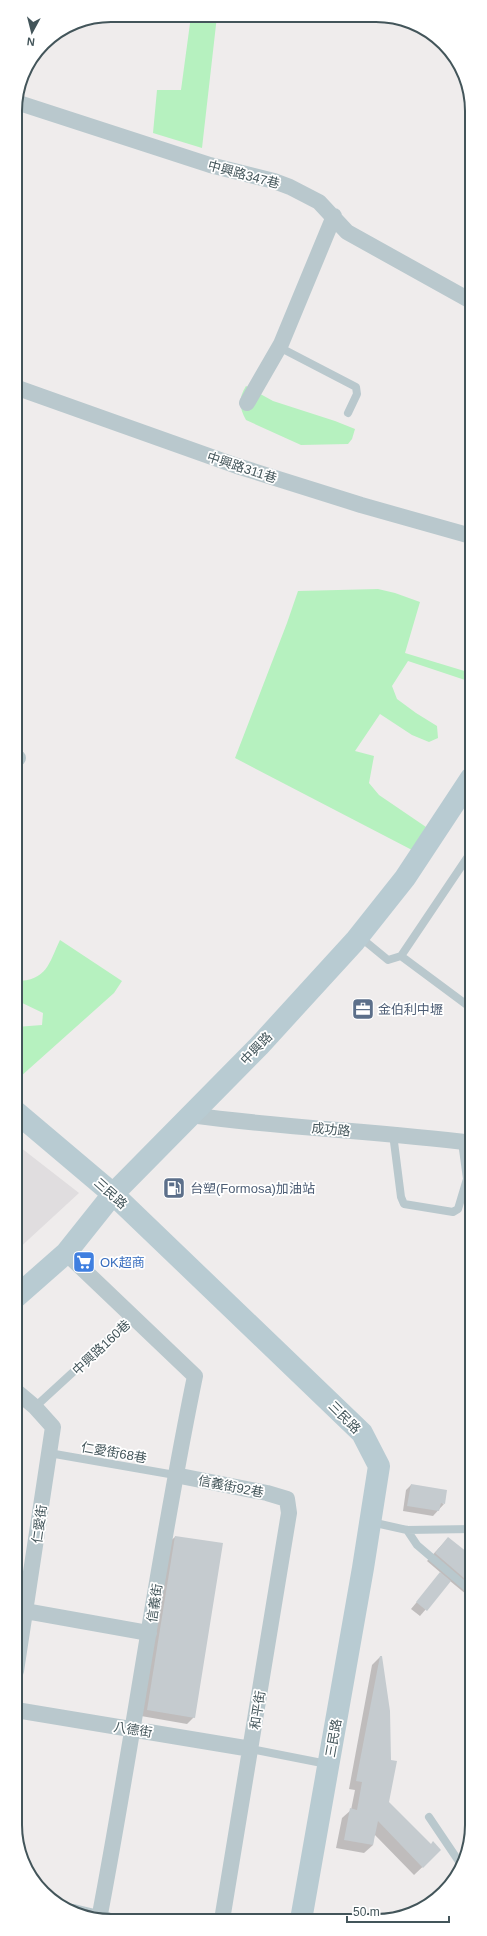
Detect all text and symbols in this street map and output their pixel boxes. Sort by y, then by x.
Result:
north arrow [12,12,52,52]
text: N [26,35,35,48]
street label: 中興路347巷 [206,158,281,191]
street label: 中興路311巷 [205,449,279,486]
office icon: 金伯利中壢 [350,996,376,1022]
place label: 金伯利中壢 [378,1002,443,1017]
street label: 中興路 [237,1029,275,1068]
street label: 成功路 [311,1120,351,1139]
street label: 三民路 [91,1175,130,1212]
fuel station icon: 台塑(Formosa)加油站 [161,1175,187,1201]
place label: 台塑(Formosa)加油站 [190,1181,315,1196]
supermarket icon: OK超商 [71,1249,97,1275]
place label: OK超商 [100,1255,145,1270]
street label: 中興路160巷 [69,1317,133,1378]
street label: 三民路 [326,1398,364,1436]
street label: 仁愛街68巷 [80,1439,148,1466]
street label: 信義街92巷 [197,1473,265,1500]
street label: 仁愛街 [29,1504,50,1544]
street label: 信義街 [144,1583,165,1624]
street label: 和平街 [247,1690,268,1731]
street label: 三民路 [323,1718,344,1759]
street label: 八德街 [112,1719,153,1740]
scale bar [347,1898,449,1924]
text: 50 m [353,1905,380,1919]

